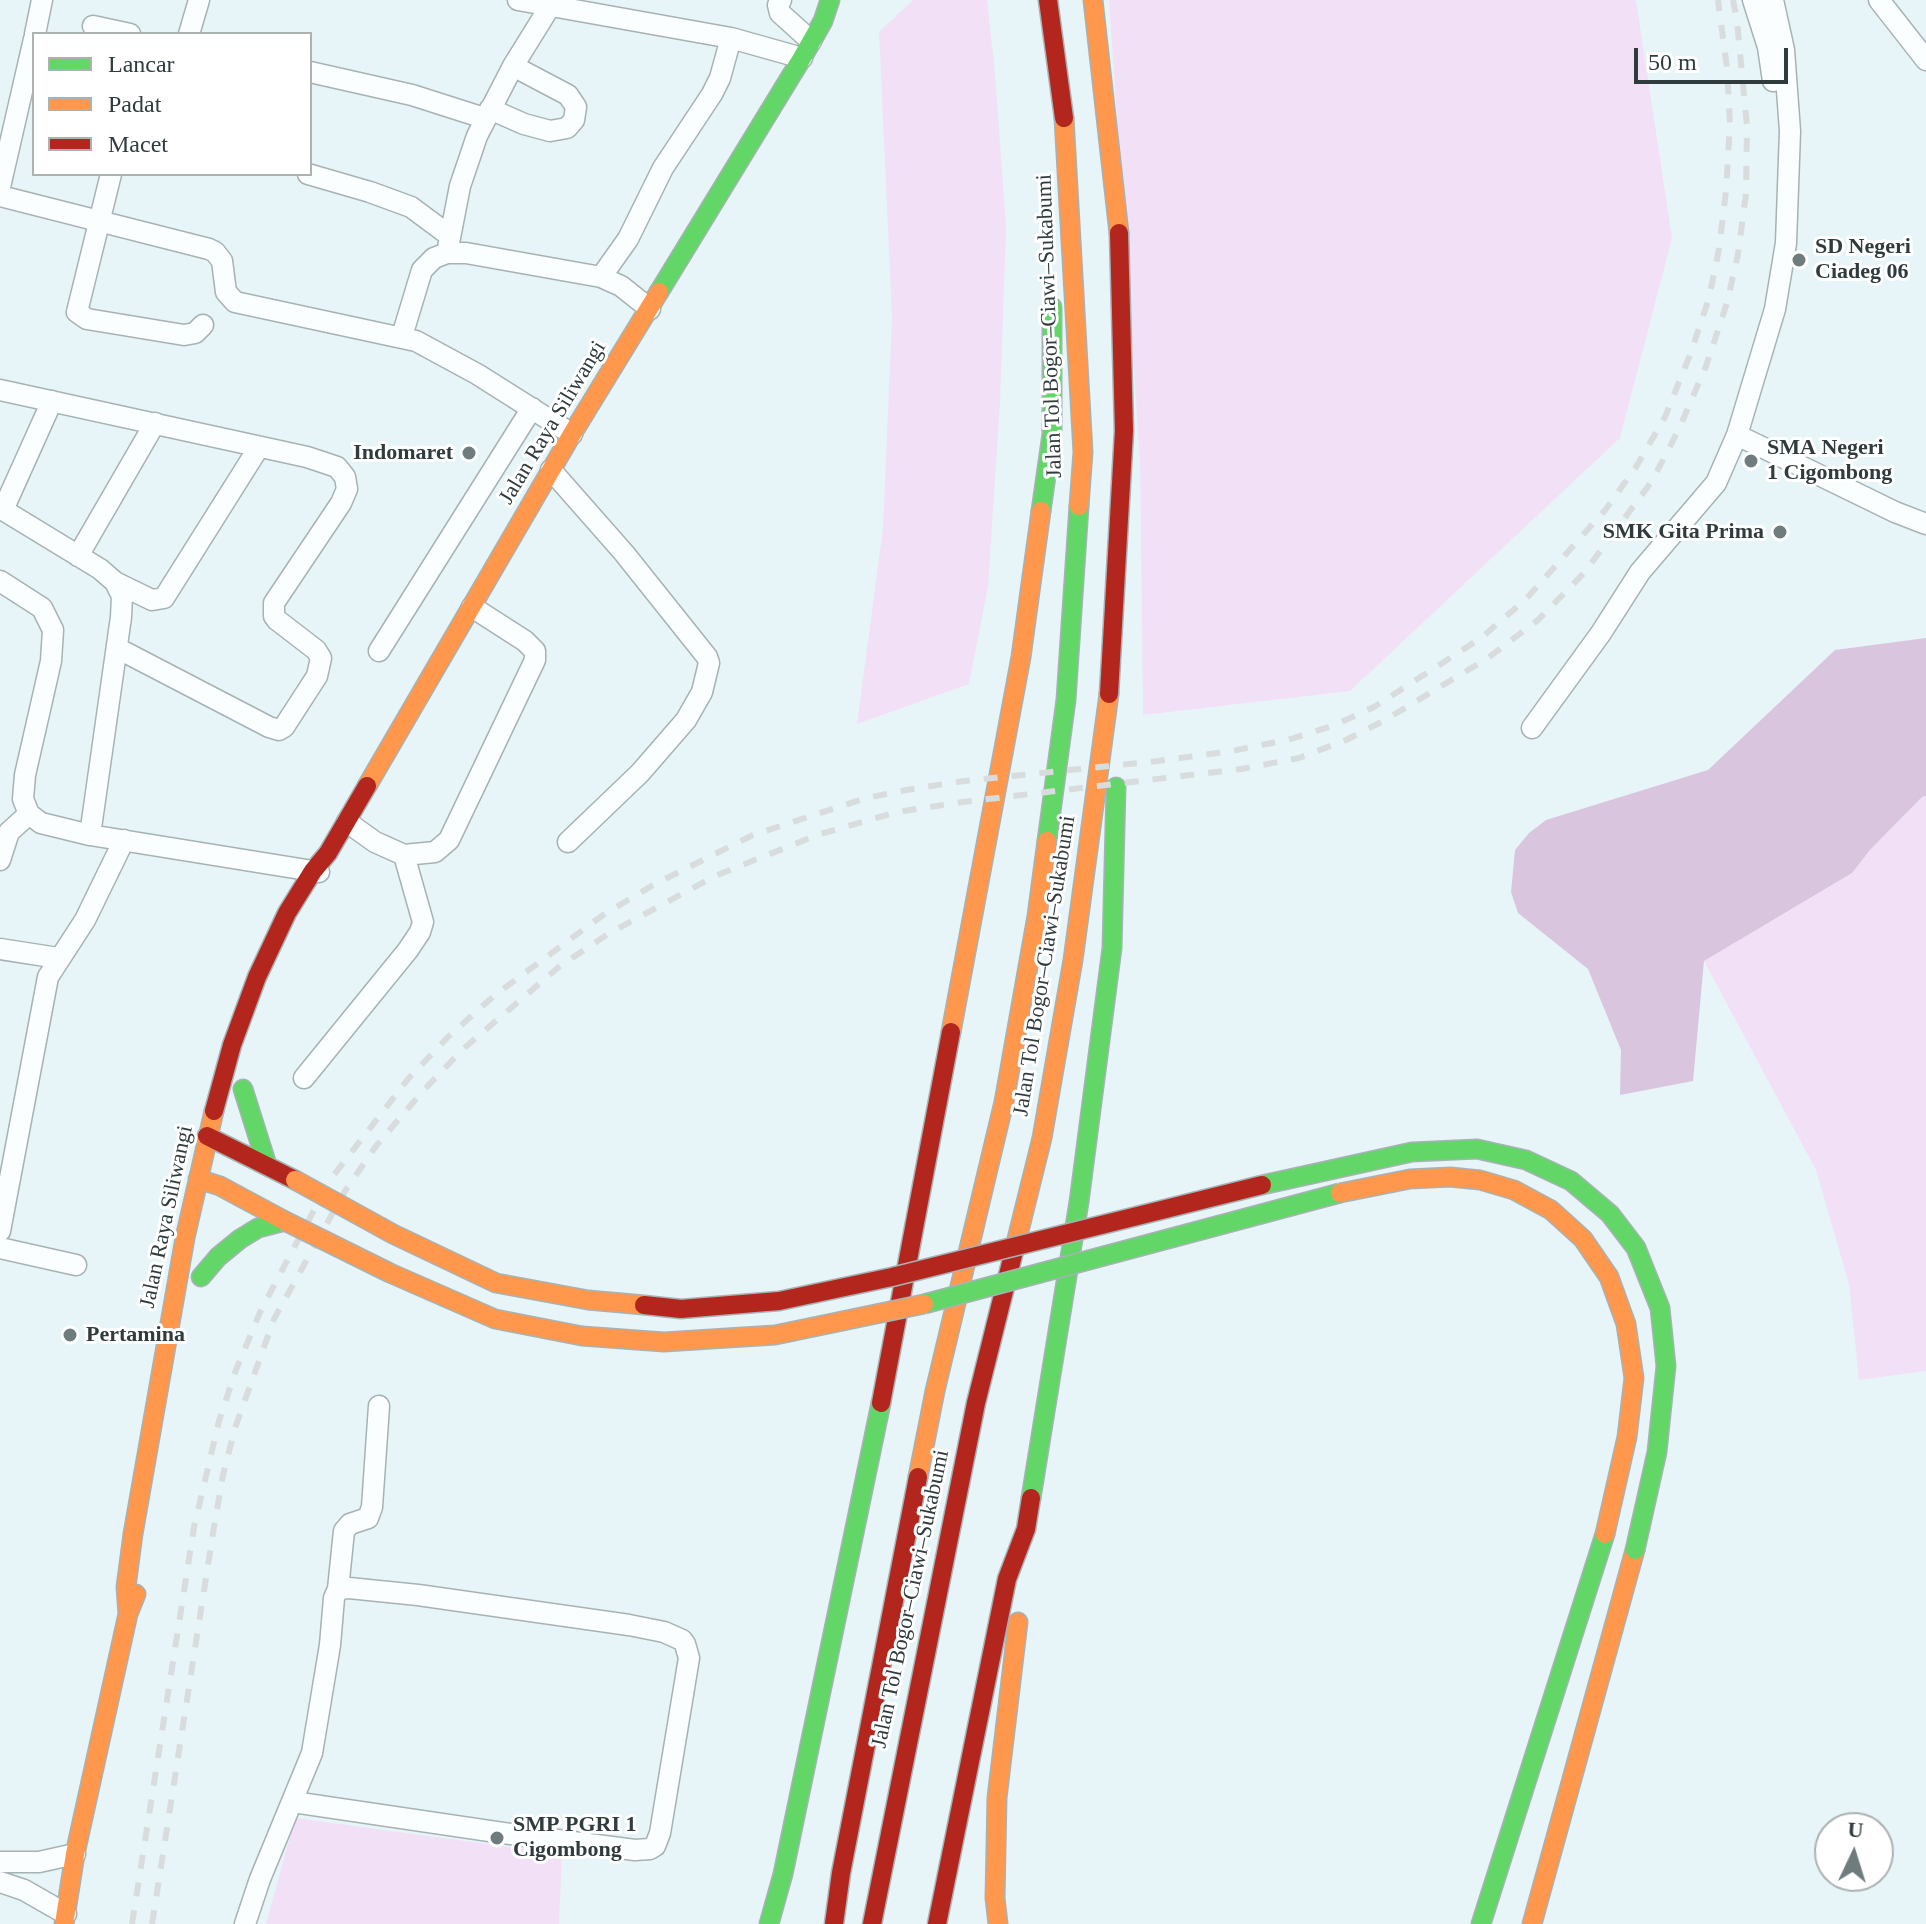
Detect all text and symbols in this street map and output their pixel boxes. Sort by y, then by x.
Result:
legend [32,32,312,176]
scale bar [1638,32,1792,82]
text: 50 m [1648,49,1697,75]
text: Lancar [108,51,175,77]
text: Padat [108,91,161,117]
text: Macet [108,131,168,157]
street label: Jalan Tol Bogor–Ciawi–Sukabumi [1032,174,1068,478]
place label: SD Negeri Ciadeg 06 [1815,234,1911,286]
marker: SD Negeri Ciadeg 06 [1790,251,1808,269]
street label: Jalan Raya Siliwangi [494,337,612,509]
place label: SMA Negeri 1 Cigombong [1767,435,1892,486]
place label: Indomaret [353,440,453,466]
marker: Indomaret [460,444,478,462]
marker: SMA Negeri 1 Cigombong [1742,452,1760,470]
place label: SMK Gita Prima [1603,519,1764,545]
marker: SMK Gita Prima [1771,523,1789,541]
street label: Jalan Tol Bogor–Ciawi–Sukabumi [1008,814,1082,1118]
street label: Jalan Raya Siliwangi [135,1123,199,1311]
place label: Pertamina [86,1322,185,1348]
marker: Pertamina [61,1326,79,1344]
street label: Jalan Tol Bogor–Ciawi–Sukabumi [866,1448,956,1750]
place label: SMP PGRI 1 Cigombong [513,1812,636,1864]
north arrow [1814,1812,1894,1892]
text: U [1847,1817,1864,1843]
marker: SMP PGRI 1 Cigombong [488,1829,506,1847]

